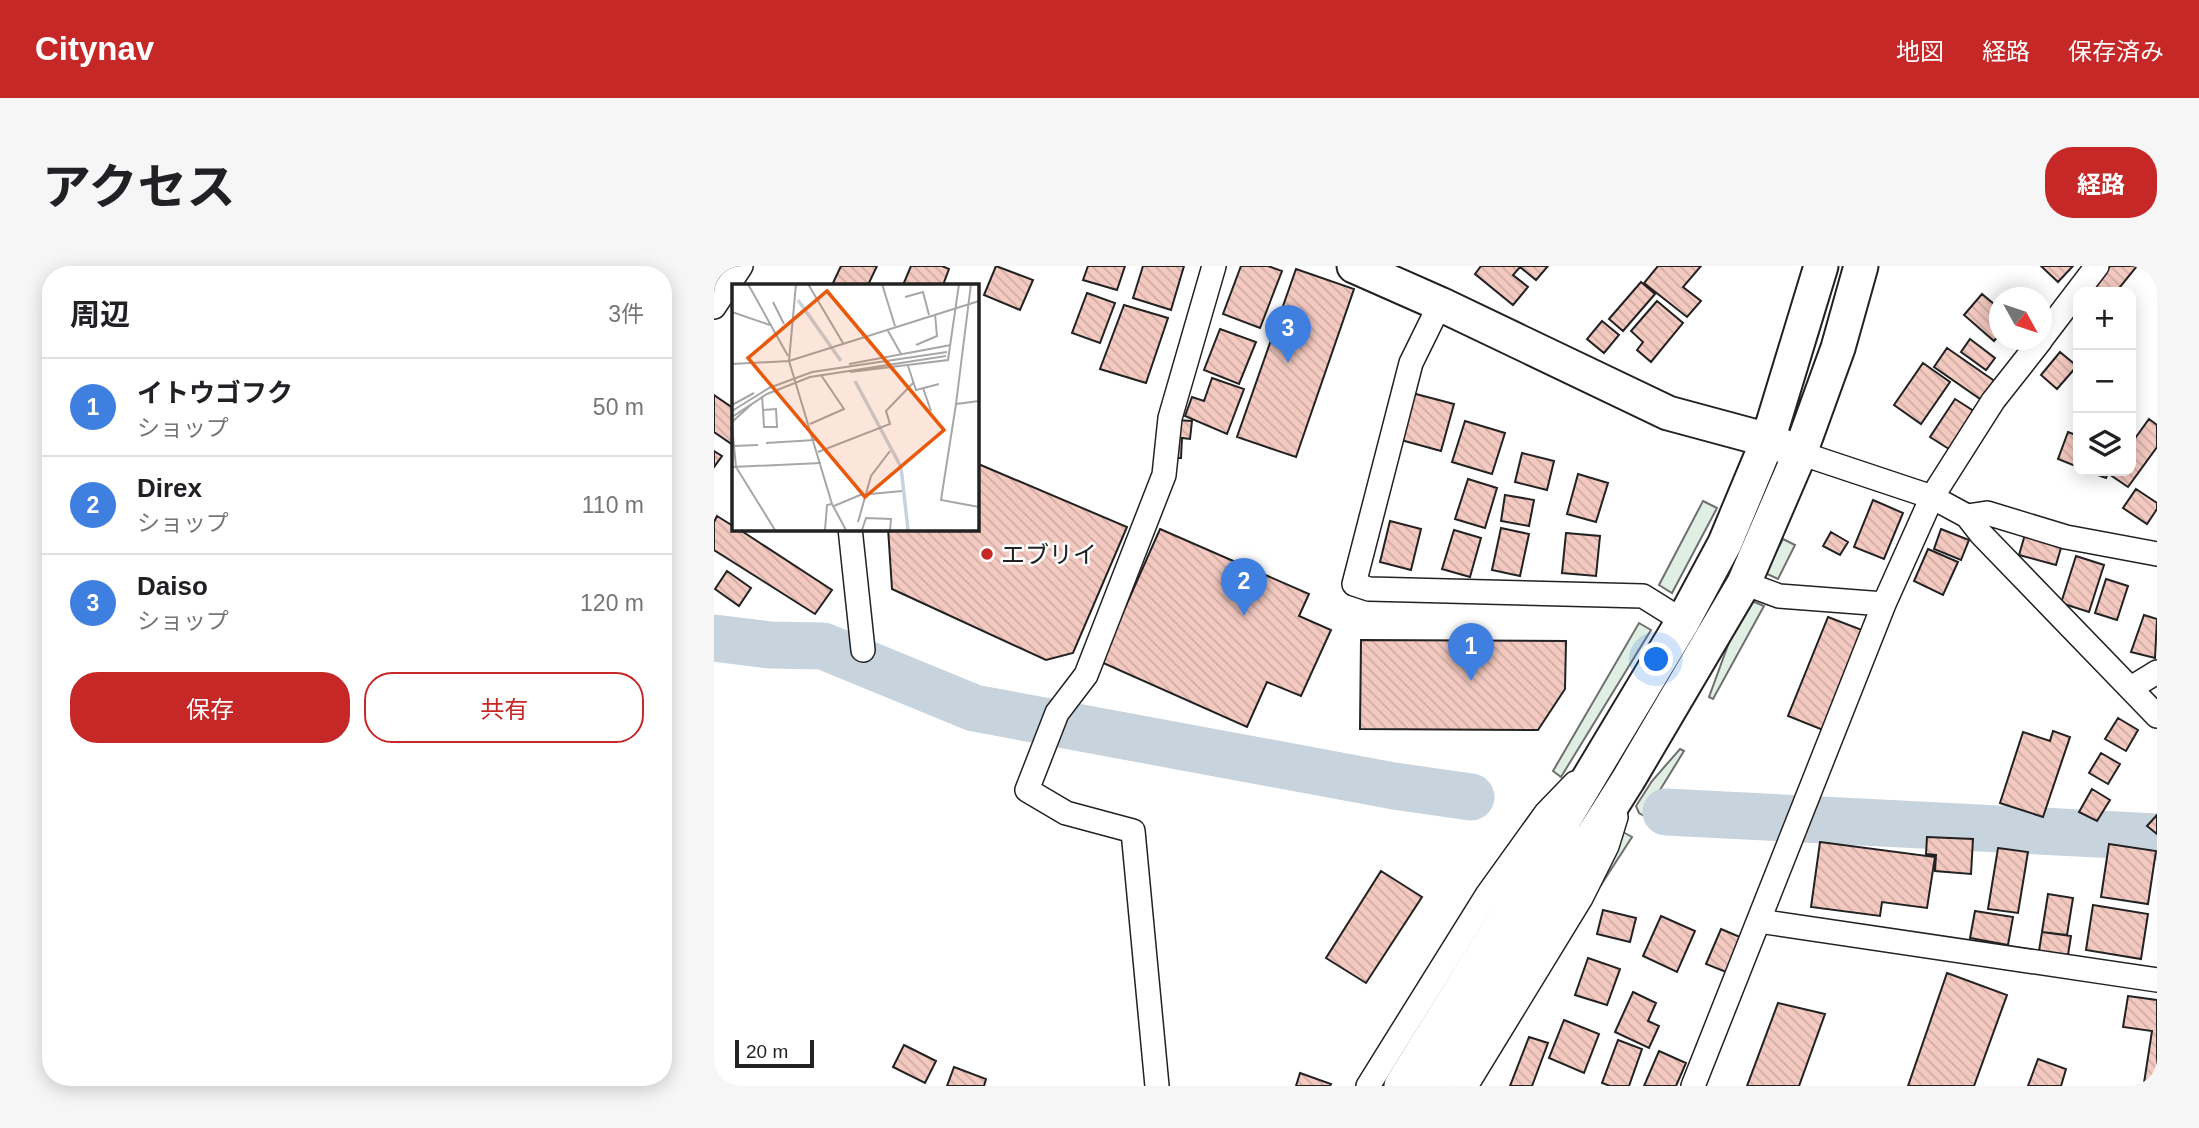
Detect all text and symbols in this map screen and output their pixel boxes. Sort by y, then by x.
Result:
text: Citynav [35,30,154,67]
text: 地図 [1896,38,1944,65]
text: 経路 [1982,38,2030,65]
text: 保存済み [2068,38,2164,65]
button: 経路 [2045,147,2157,218]
text: アクセス [42,160,236,214]
inset map [732,284,978,530]
north arrow [1989,287,2052,350]
map controls [2073,287,2136,476]
button: + [2073,287,2136,350]
text: 周辺 [70,298,130,331]
text: 3件 [608,301,644,327]
pin: 3 [1265,305,1311,363]
button: − [2073,350,2136,413]
text: イトウゴフク [137,378,293,408]
text: 1 [87,394,99,420]
text: 50 m [593,394,644,420]
button: layers [2073,413,2136,476]
text: ショップ [137,415,229,441]
text: Direx [137,473,202,503]
text: 2 [87,492,99,518]
text: 110 m [582,492,644,518]
text: ショップ [137,510,229,536]
place label: エブリイ [1001,541,1097,568]
marker: エブリイ [979,546,995,562]
pin: 2 [1221,558,1267,616]
text: Daiso [137,571,208,601]
text: 3 [87,590,99,616]
text: 120 m [580,590,644,616]
text: ショップ [137,608,229,634]
pin: 1 [1448,623,1494,681]
your location [1639,642,1673,676]
button: 保存 [70,672,350,743]
button: 共有 [364,672,644,743]
scale bar [735,1037,814,1069]
text: 20 m [746,1041,788,1062]

